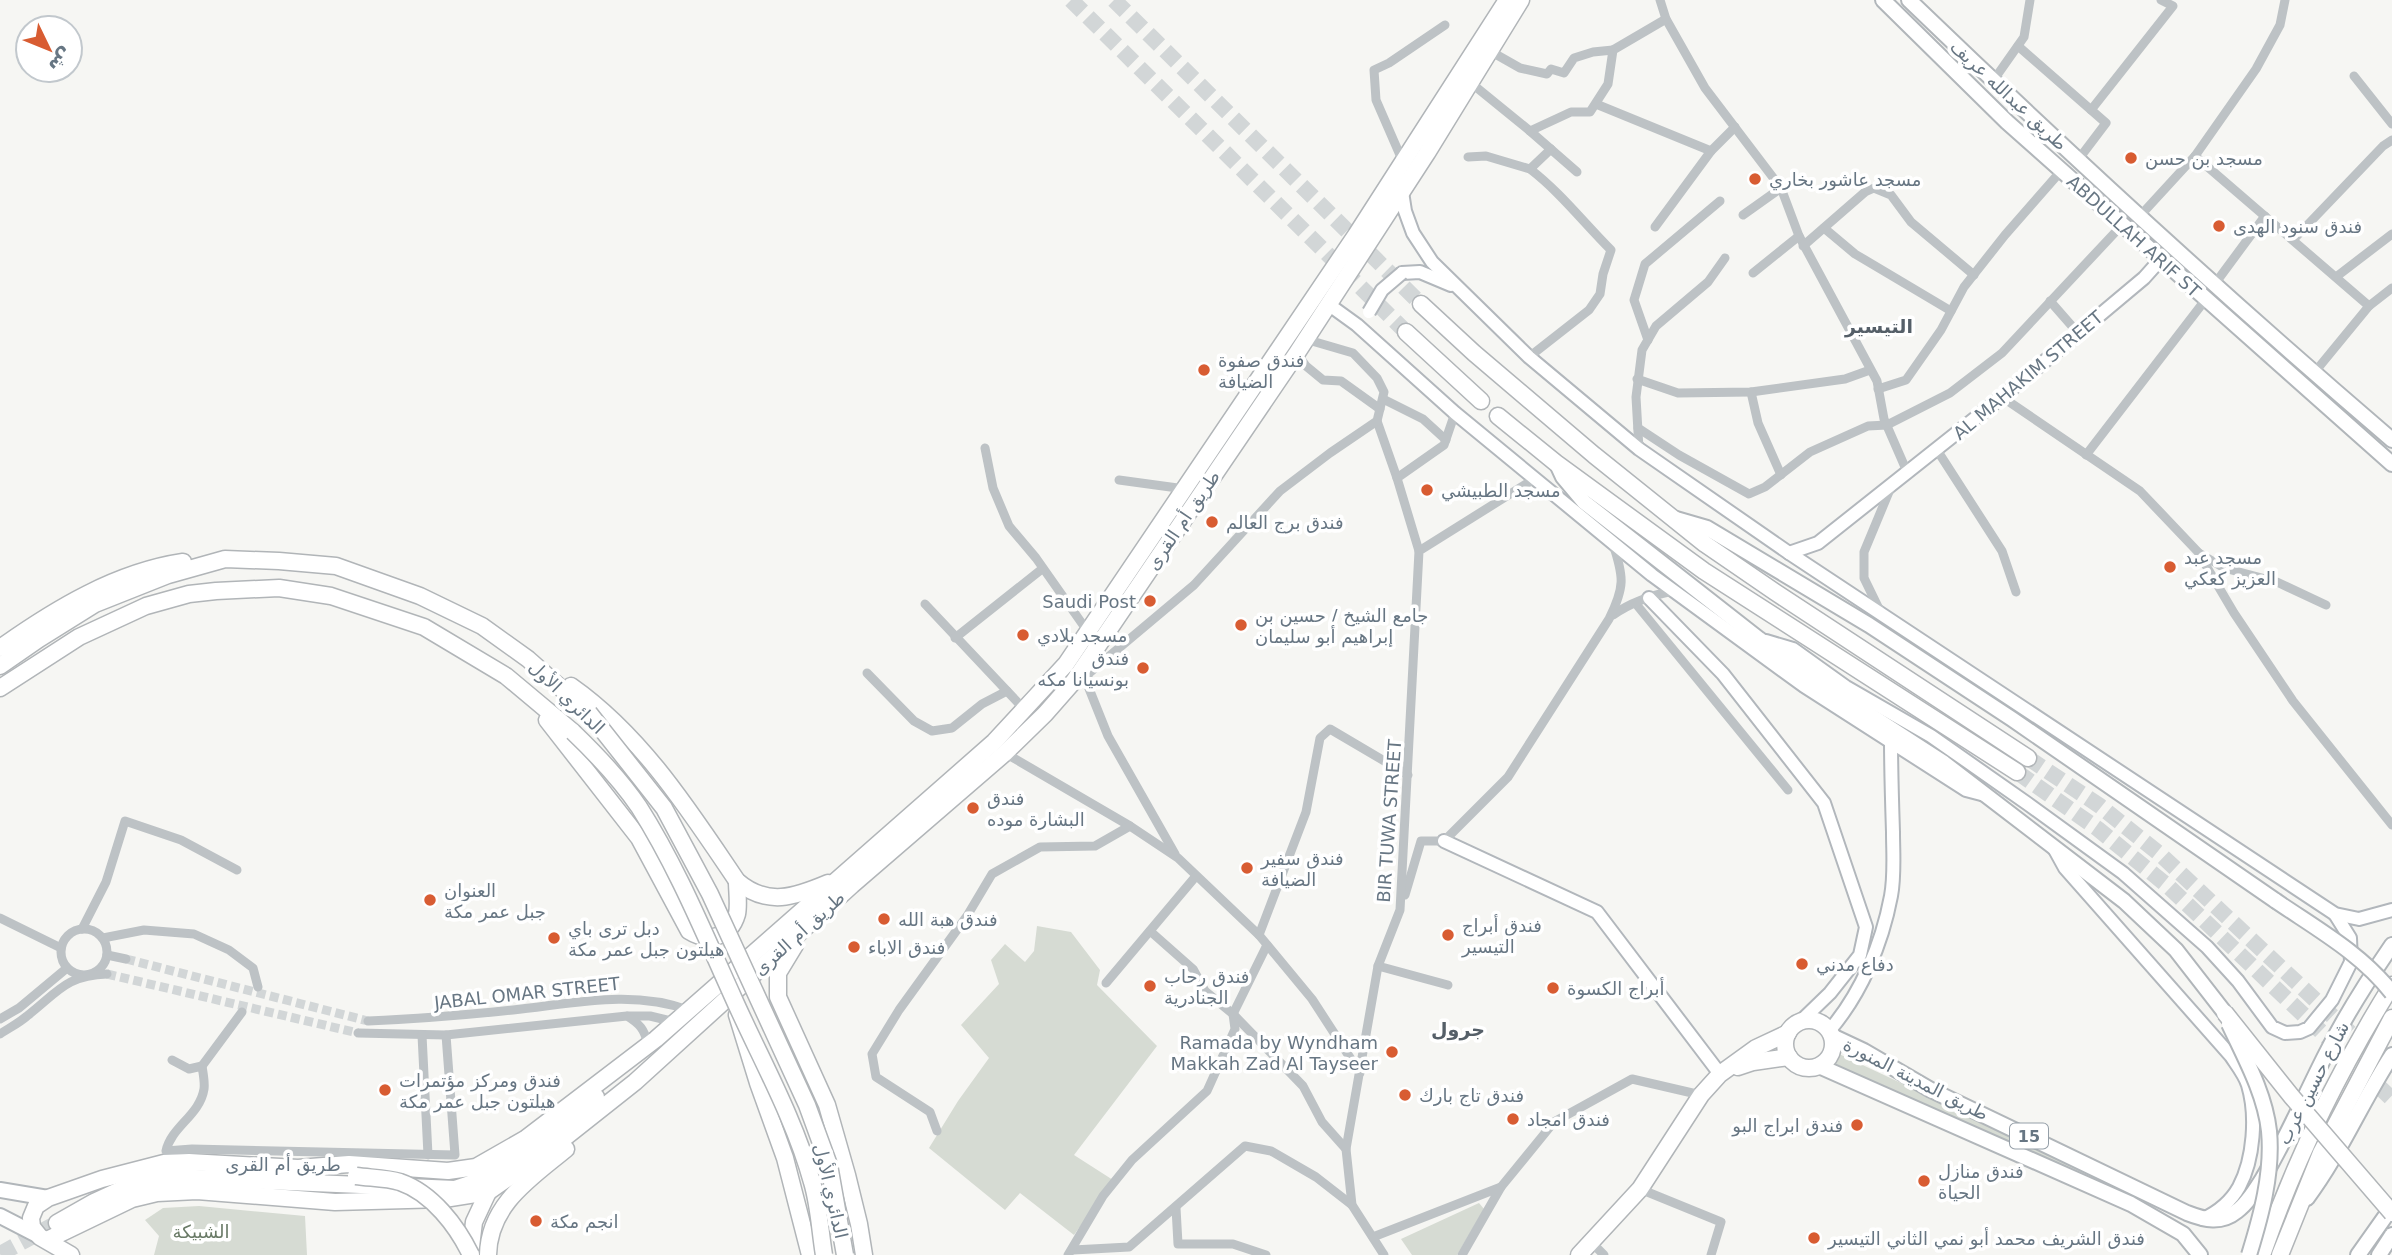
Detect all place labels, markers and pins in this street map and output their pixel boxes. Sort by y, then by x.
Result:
place label: مسجد بن حسن [2145,148,2263,170]
marker: مسجد بن حسن [2123,150,2139,166]
place label: مسجد عاشور بخاري [1769,169,1921,191]
marker: مسجد عاشور بخاري [1747,171,1763,187]
place label: فندق سنود الهدى [2233,216,2362,238]
marker: فندق سنود الهدى [2211,218,2227,234]
place label: فندق صفوة الضيافة [1218,350,1304,392]
marker: فندق صفوة الضيافة [1196,362,1212,378]
place label: مسجد الطبيشي [1441,480,1561,502]
marker: مسجد الطبيشي [1419,482,1435,498]
place label: فندق برج العالم [1226,512,1344,534]
marker: فندق برج العالم [1204,514,1220,530]
place label: مسجد عبد العزيز كعكي [2184,547,2276,590]
marker: مسجد عبد العزيز كعكي [2162,559,2178,575]
place label: Saudi Post [1042,591,1136,612]
marker: Saudi Post [1142,593,1158,609]
place label: جامع الشيخ / حسين بن إبراهيم أبو سليمان [1255,605,1428,648]
marker: جامع الشيخ / حسين بن إبراهيم أبو سليمان [1233,617,1249,633]
place label: مسجد بلادي [1037,625,1127,647]
marker: مسجد بلادي [1015,627,1031,643]
place label: فندق بونسيانا مكه [1037,648,1129,691]
marker: فندق بونسيانا مكه [1135,660,1151,676]
place label: فندق البشارة موده [987,788,1085,831]
marker: فندق البشارة موده [965,800,981,816]
place label: فندق سفير الضيافة [1260,848,1344,890]
marker: فندق سفير الضيافة [1239,860,1255,876]
place label: العنوان جبل عمر مكة [444,880,546,923]
marker: العنوان جبل عمر مكة [422,892,438,908]
place label: فندق هبة الله [898,909,998,930]
marker: فندق هبة الله [876,911,892,927]
place label: فندق أبراج التيسير [1461,914,1542,958]
place label: دبل ترى باي هيلتون جبل عمر مكة [568,918,725,961]
marker: فندق أبراج التيسير [1440,927,1456,943]
marker: دبل ترى باي هيلتون جبل عمر مكة [546,930,562,946]
place label: فندق الاباء [868,937,945,958]
marker: فندق الاباء [846,939,862,955]
place label: دفاع مدني [1816,954,1894,976]
marker: دفاع مدني [1794,956,1810,972]
place label: فندق رحاب الجنادرية [1164,966,1249,1008]
place label: أبراج الكسوة [1567,977,1665,1000]
marker: فندق رحاب الجنادرية [1142,978,1158,994]
marker: أبراج الكسوة [1545,980,1561,996]
place label: Ramada by Wyndham Makkah Zad Al Tayseer [1171,1032,1379,1074]
marker: Ramada by Wyndham Makkah Zad Al Tayseer [1384,1044,1400,1060]
place label: فندق ومركز مؤتمرات هيلتون جبل عمر مكة [399,1070,561,1113]
marker: فندق ومركز مؤتمرات هيلتون جبل عمر مكة [377,1082,393,1098]
place label: فندق تاج بارك [1419,1085,1524,1107]
marker: فندق تاج بارك [1397,1087,1413,1103]
place label: فندق امجاد [1527,1109,1610,1130]
marker: فندق امجاد [1505,1111,1521,1127]
place label: فندق ابراج البو [1731,1115,1843,1137]
marker: فندق ابراج البو [1849,1117,1865,1133]
place label: فندق منازل الحياة [1938,1161,2024,1203]
marker: فندق منازل الحياة [1916,1173,1932,1189]
place label: انجم مكة [550,1211,619,1233]
marker: انجم مكة [528,1213,544,1229]
place label: فندق الشريف محمد أبو نمي الثاني التيسير [1827,1227,2145,1250]
marker: فندق الشريف محمد أبو نمي الثاني التيسير [1806,1230,1822,1246]

